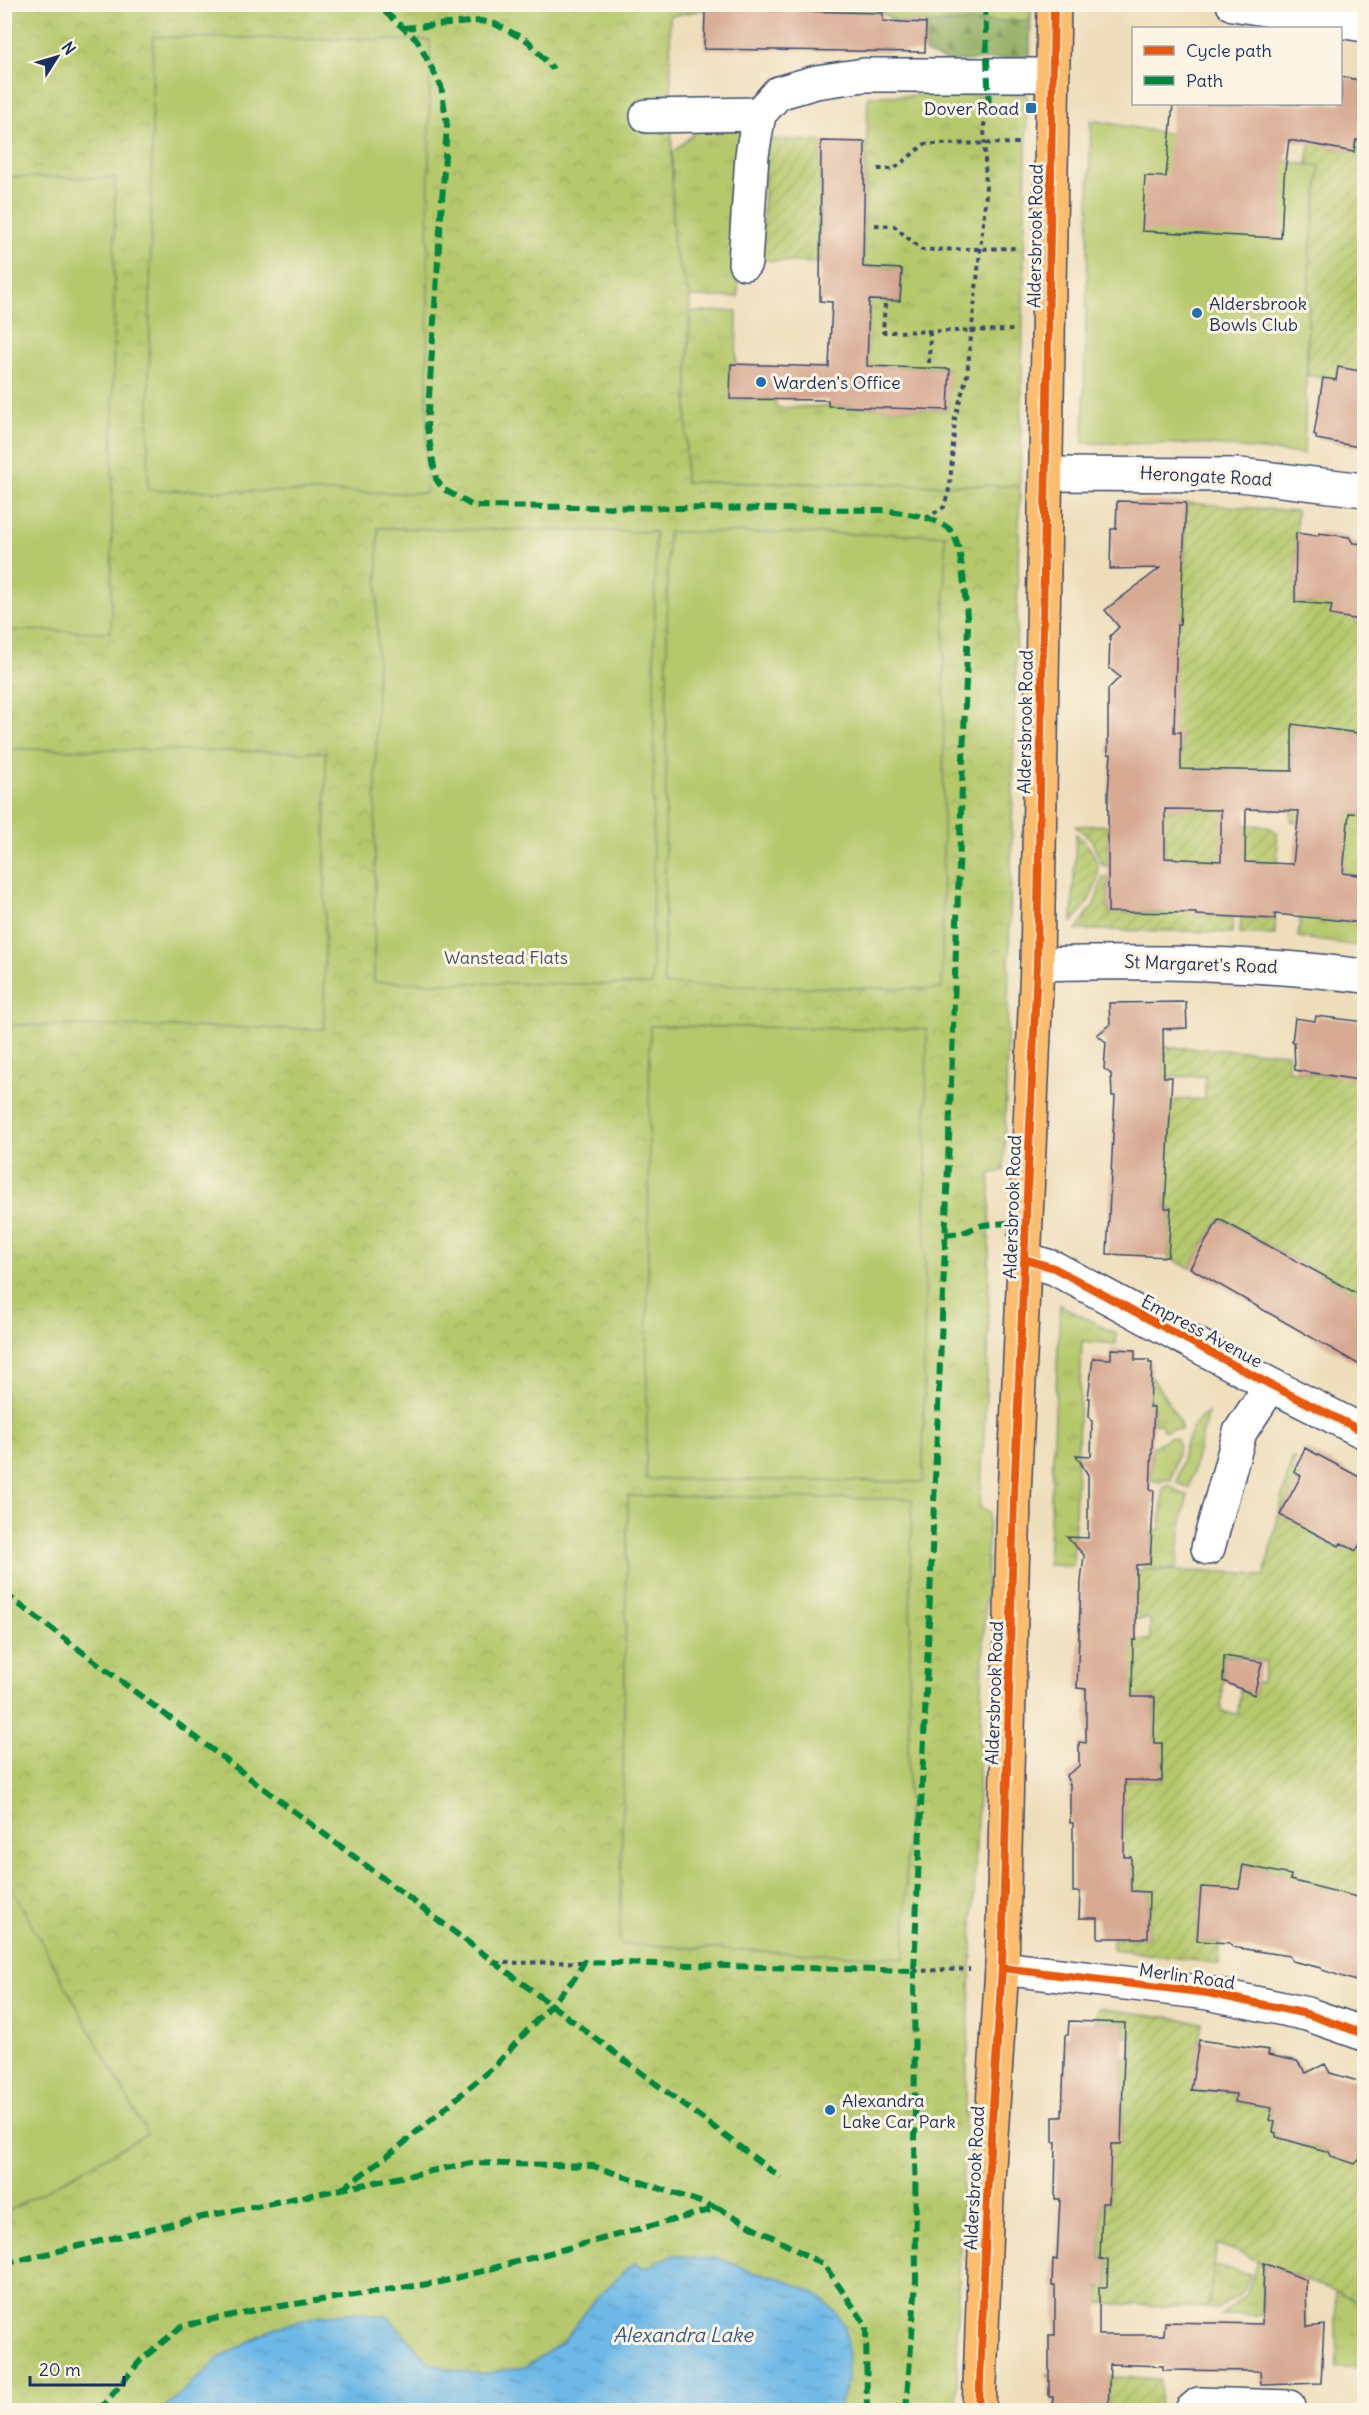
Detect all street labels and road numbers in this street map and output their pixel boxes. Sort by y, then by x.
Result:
street label: Aldersbrook Road [1022,163,1048,308]
street label: Herongate Road [1139,461,1273,491]
street label: Aldersbrook Road [1012,649,1038,794]
street label: St Margaret's Road [1124,950,1278,978]
street label: Aldersbrook Road [998,1134,1026,1280]
street label: Empress Avenue [1137,1289,1267,1373]
street label: Aldersbrook Road [980,1620,1008,1766]
street label: Merlin Road [1138,1958,1237,1994]
street label: Aldersbrook Road [959,2105,989,2251]

